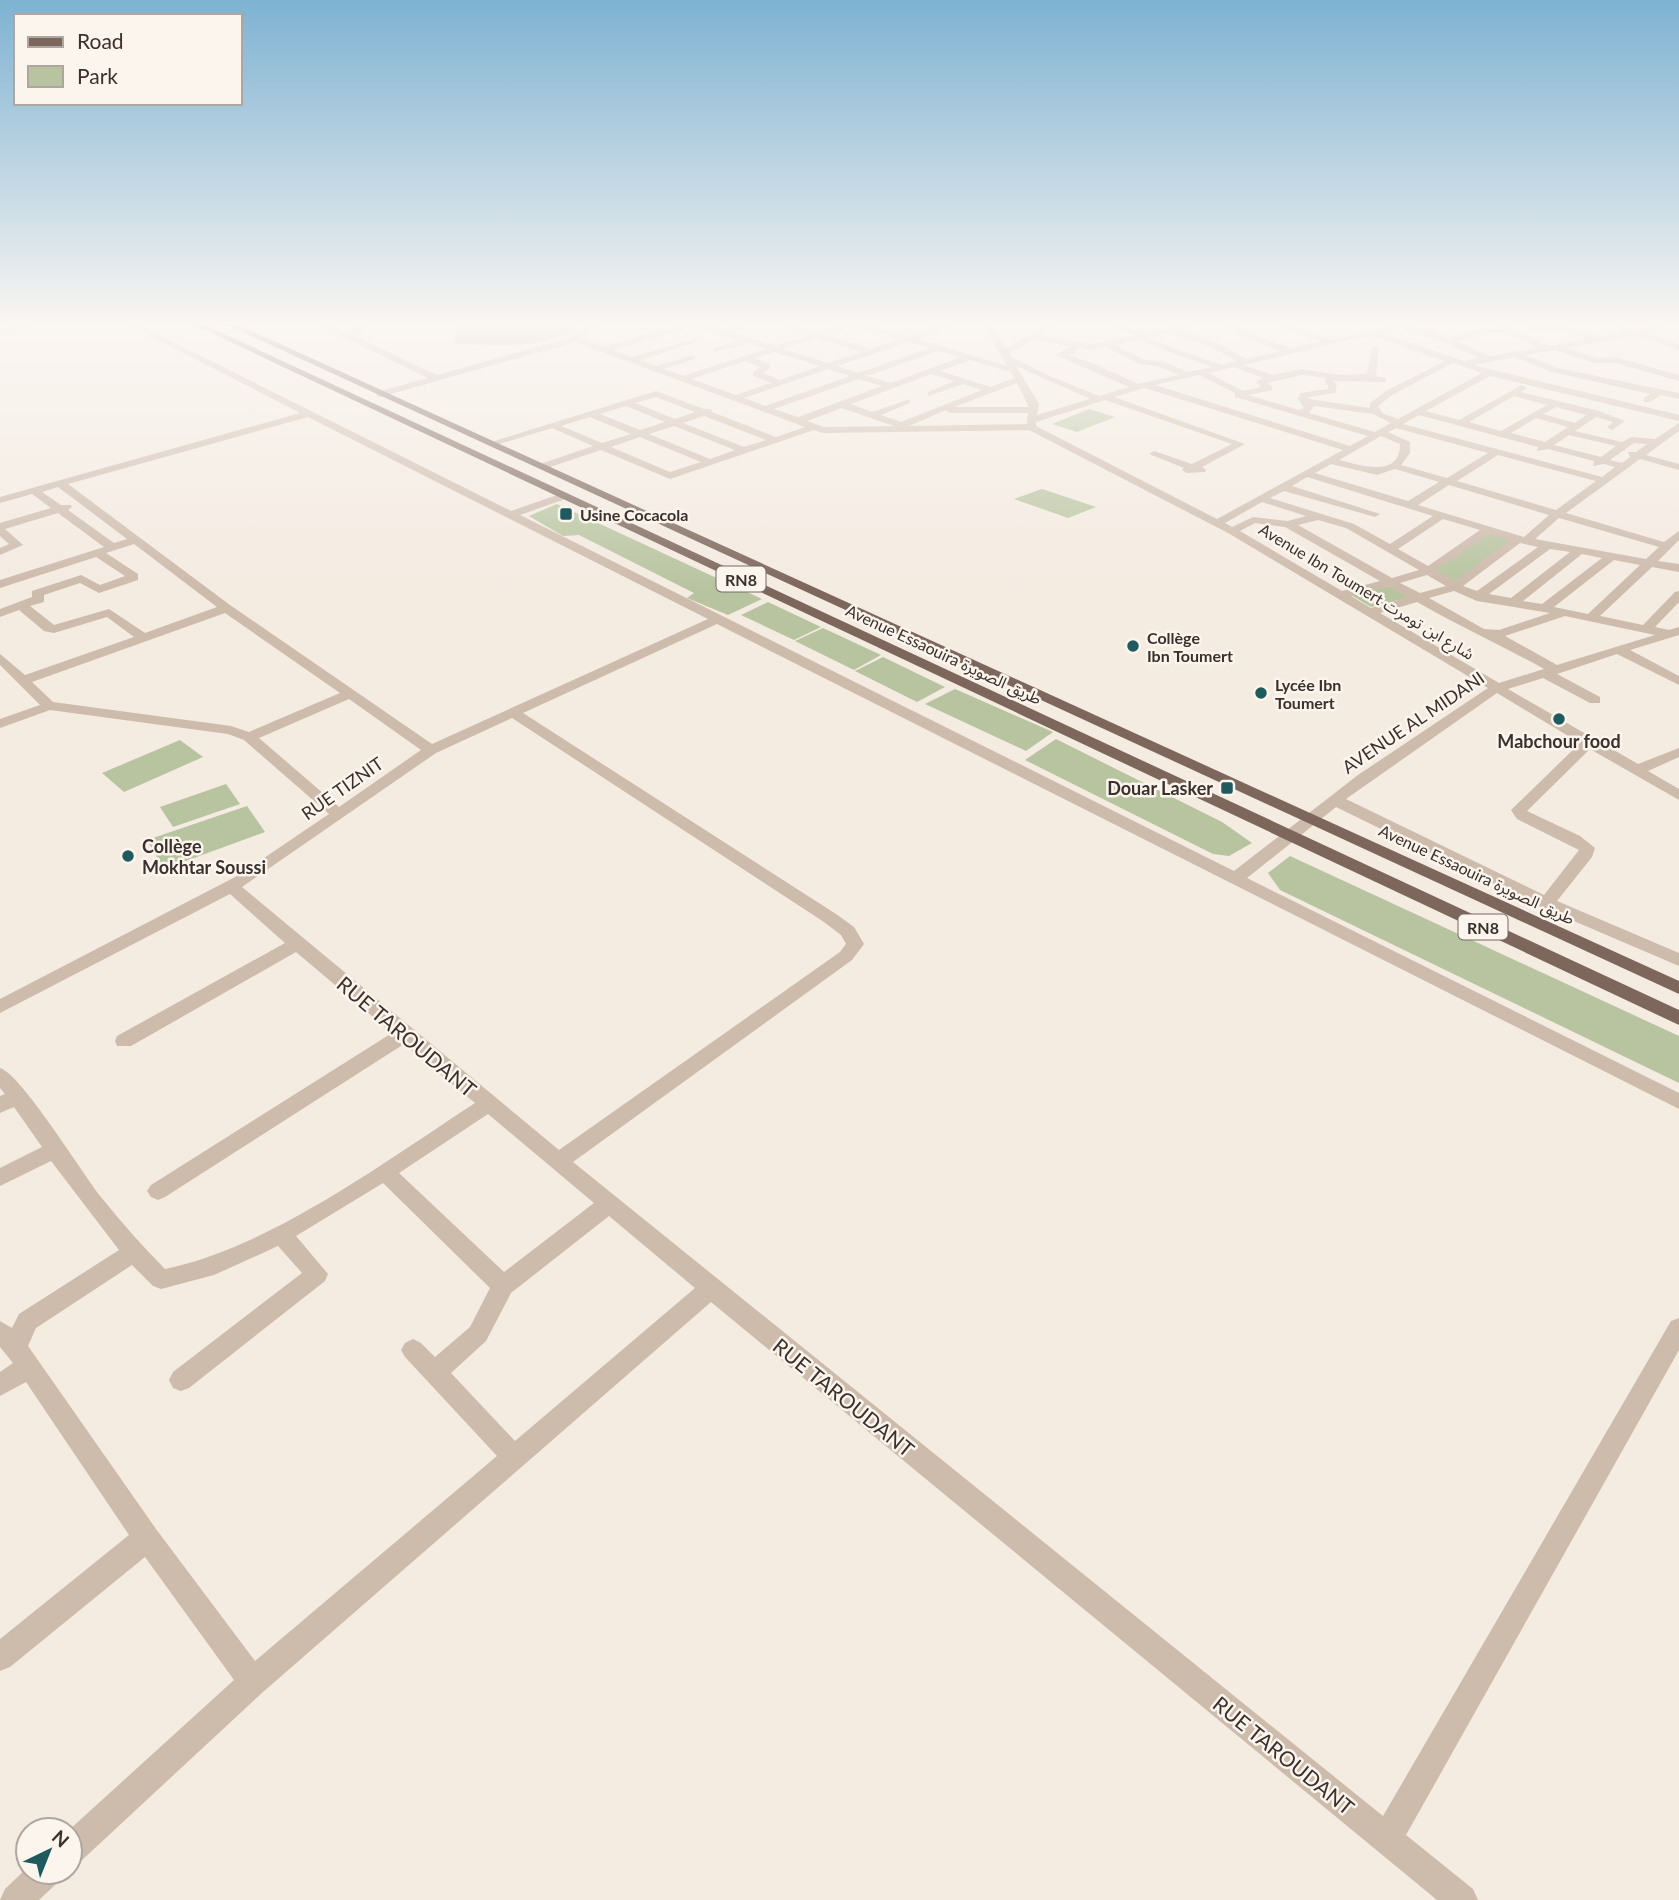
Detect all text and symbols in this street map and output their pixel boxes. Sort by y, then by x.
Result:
legend [14,14,242,105]
text: Road [77,28,124,53]
text: Park [77,63,118,88]
place label: Usine Cocacola [580,505,688,524]
marker: Usine Cocacola [558,506,574,522]
street label: Avenue Ibn Toumert شارع ابن تومرت [1254,519,1478,666]
road number: RN8 [716,566,766,592]
street label: Avenue Essaouira طريق الصويرة [842,600,1045,710]
place label: Collège Ibn Toumert [1147,628,1233,665]
marker: Collège Ibn Toumert [1125,638,1141,654]
street label: AVENUE AL MIDANI [1338,666,1488,778]
place label: Lycée Ibn Toumert [1275,675,1341,712]
marker: Lycée Ibn Toumert [1253,685,1269,701]
marker: Mabchour food [1551,711,1567,727]
place label: Mabchour food [1497,730,1621,752]
street label: RUE TIZNIT [297,752,387,824]
place label: Douar Lasker [1107,777,1213,799]
marker: Douar Lasker [1219,780,1235,796]
street label: Avenue Essaouira طريق الصويرة [1375,820,1578,930]
place label: Collège Mokhtar Soussi [142,835,266,878]
marker: Collège Mokhtar Soussi [120,848,136,864]
road number: RN8 [1458,914,1508,939]
street label: RUE TAROUDANT [332,970,482,1102]
street label: RUE TAROUDANT [769,1333,920,1462]
street label: RUE TAROUDANT [1209,1691,1360,1820]
north arrow [14,1816,84,1886]
text: N [48,1825,74,1852]

